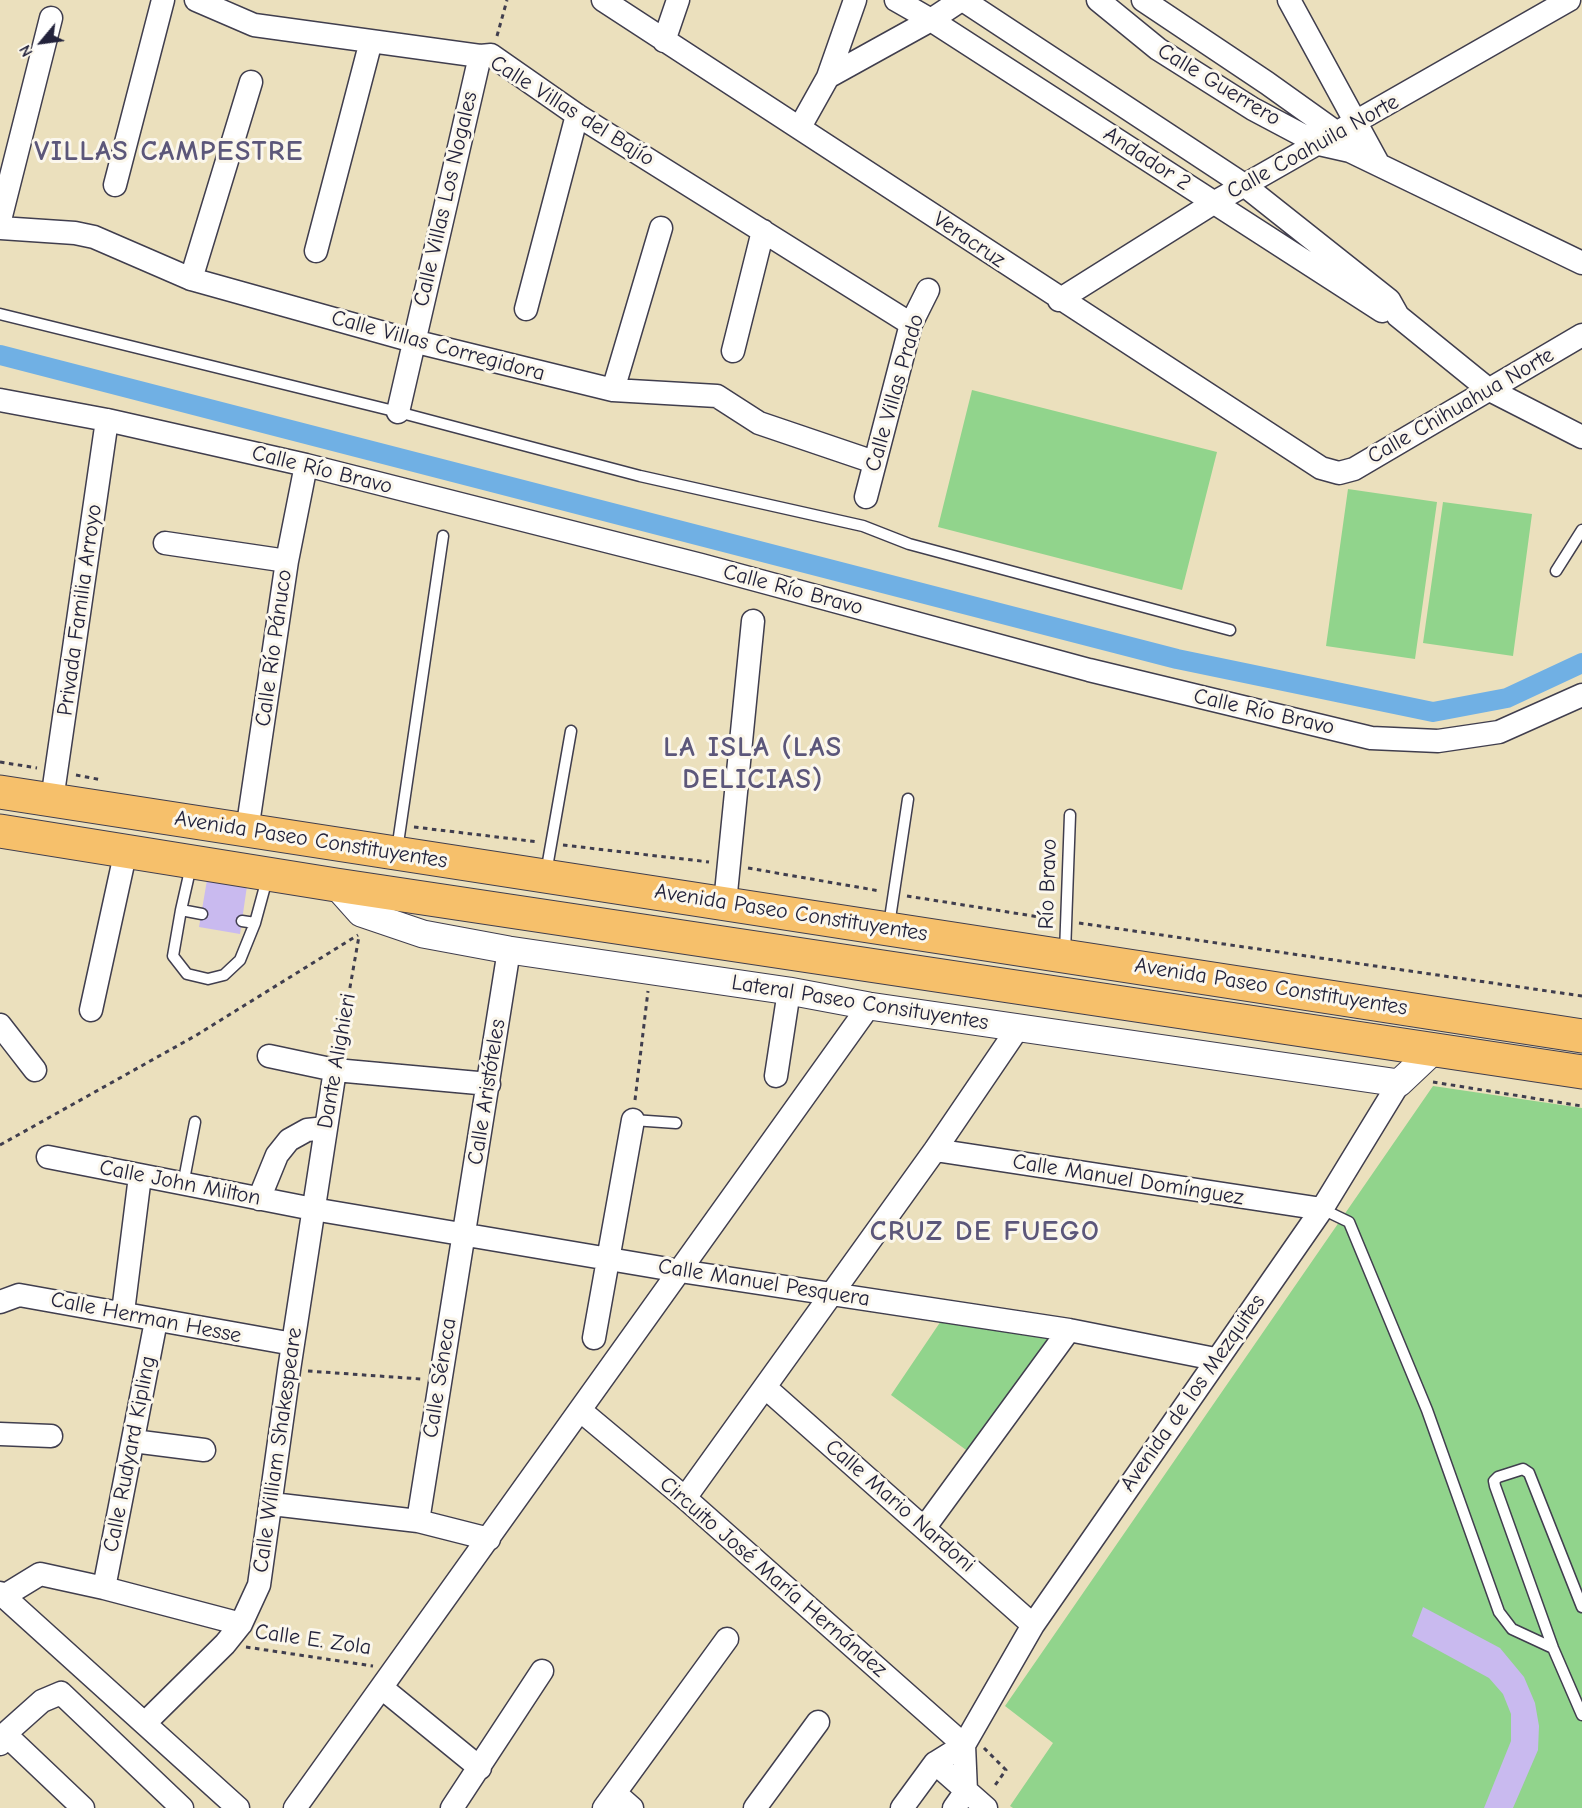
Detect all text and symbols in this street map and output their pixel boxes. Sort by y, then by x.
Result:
north arrow [12,12,72,72]
street label: Calle Guerrero [1153,38,1285,132]
text: N [16,42,37,60]
street label: Calle Villas del Bajío [485,50,659,172]
street label: Calle Villas Los Nogales [408,89,484,309]
street label: Calle Coahuila Norte [1222,89,1404,205]
street label: Andador 2 [1098,121,1196,197]
district label: VILLAS CAMPESTRE [34,135,304,169]
street label: Veracruz [928,206,1010,274]
street label: Calle Villas Corregidora [328,305,548,387]
street label: Calle Villas Prado [860,311,930,475]
street label: Calle Chihuahua Norte [1363,342,1559,470]
street label: Calle Río Bravo [249,440,395,500]
street label: Privada Familia Arroyo [52,502,108,718]
street label: Calle Río Bravo [720,559,866,621]
street label: Calle Río Pánuco [250,568,298,728]
street label: Calle Río Bravo [1191,683,1337,741]
district label: LA ISLA (LAS DELICIAS) [663,731,843,797]
street label: Avenida Paseo Constituyentes [173,805,449,875]
street label: Río Bravo [1033,838,1063,930]
street label: Avenida Paseo Constituyentes [653,878,929,948]
street label: Avenida Paseo Constituyentes [1133,952,1409,1022]
street label: Lateral Paseo Consituyentes [730,970,990,1036]
street label: Dante Alighieri [312,991,362,1131]
street label: Calle Aristóteles [462,1017,512,1167]
street label: Calle Manuel Domínguez [1011,1149,1245,1211]
street label: Calle John Milton [97,1154,263,1212]
district label: CRUZ DE FUEGO [870,1215,1100,1249]
street label: Calle Manuel Pesquera [656,1253,872,1313]
street label: Calle Herman Hesse [48,1287,244,1349]
street label: Avenida de los Mezquites [1115,1289,1271,1497]
street label: Calle Séneca [417,1316,463,1440]
street label: Calle William Shakespeare [248,1326,308,1574]
street label: Calle Rudyard Kipling [98,1354,162,1554]
street label: Calle Mario Nardoni [820,1434,980,1578]
street label: Circuito José María Hernández [654,1471,892,1683]
street label: Calle E. Zola [253,1619,373,1661]

